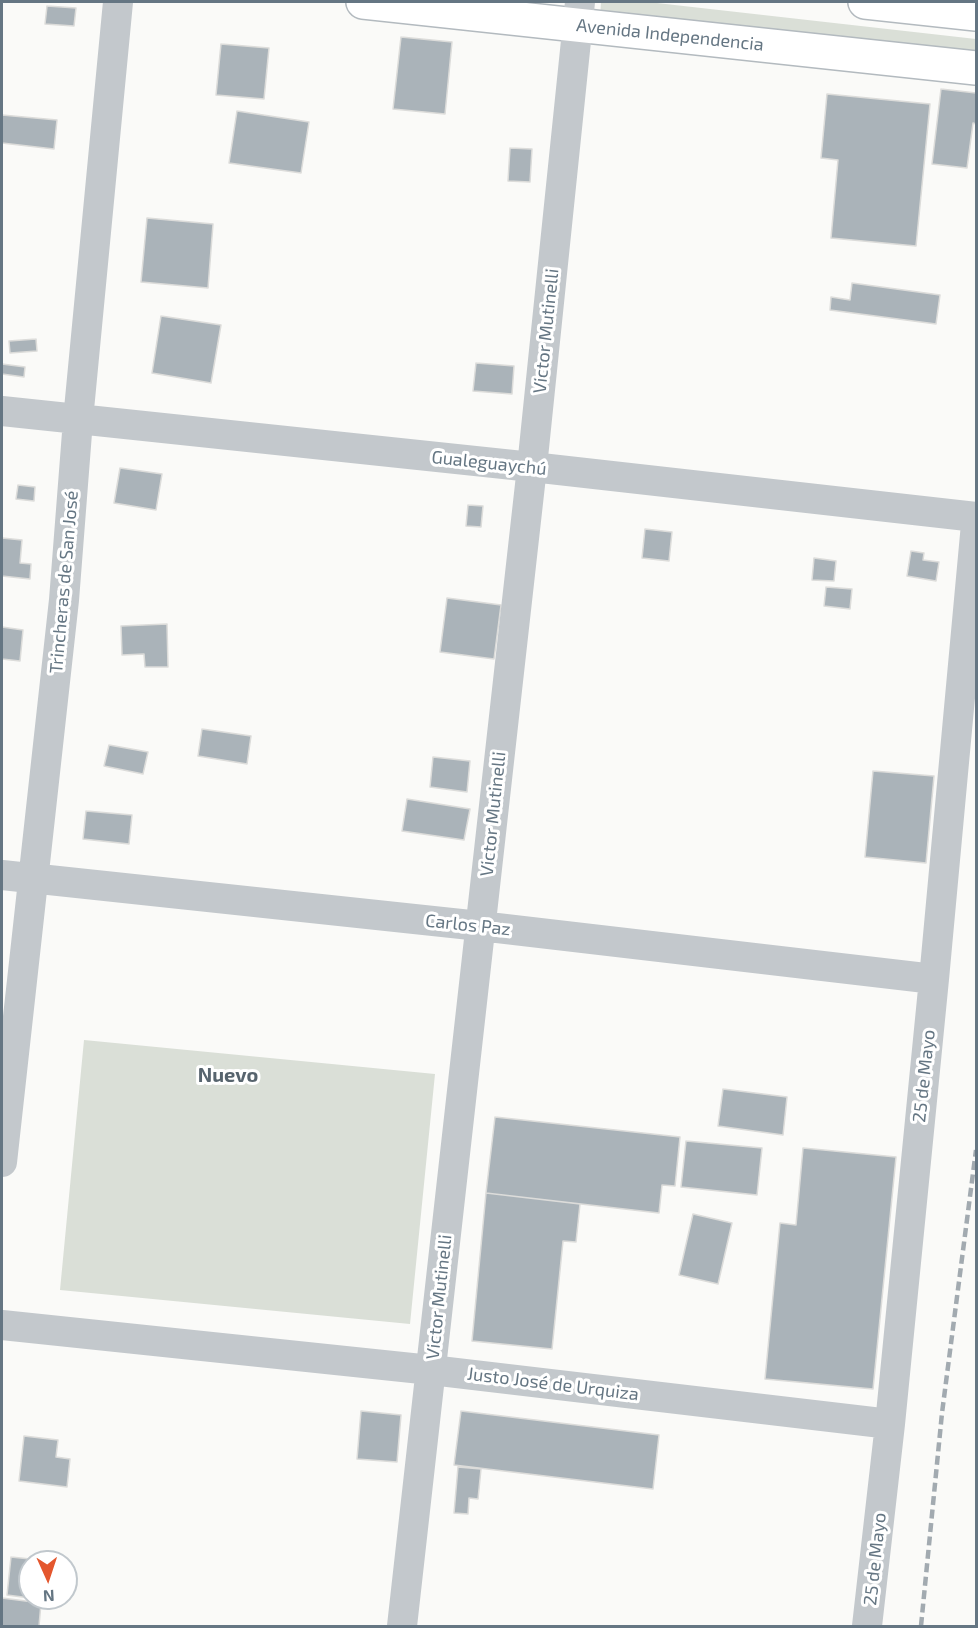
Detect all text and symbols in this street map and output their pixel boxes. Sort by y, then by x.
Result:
street label: Avenida Independencia [575,14,765,56]
street label: Victor Mutinelli [529,268,563,394]
street label: Gualeguaychú [430,446,548,480]
street label: Trincheras de San José [45,490,83,674]
street label: Victor Mutinelli [476,751,510,877]
street label: Carlos Paz [424,910,512,940]
street label: 25 de Mayo [908,1029,940,1123]
district label: Nuevo [198,1063,258,1087]
street label: Victor Mutinelli [422,1234,456,1360]
street label: Justo José de Urquiza [466,1363,640,1405]
street label: 25 de Mayo [859,1512,891,1606]
north arrow [18,1550,78,1610]
text: N [43,1587,55,1606]

